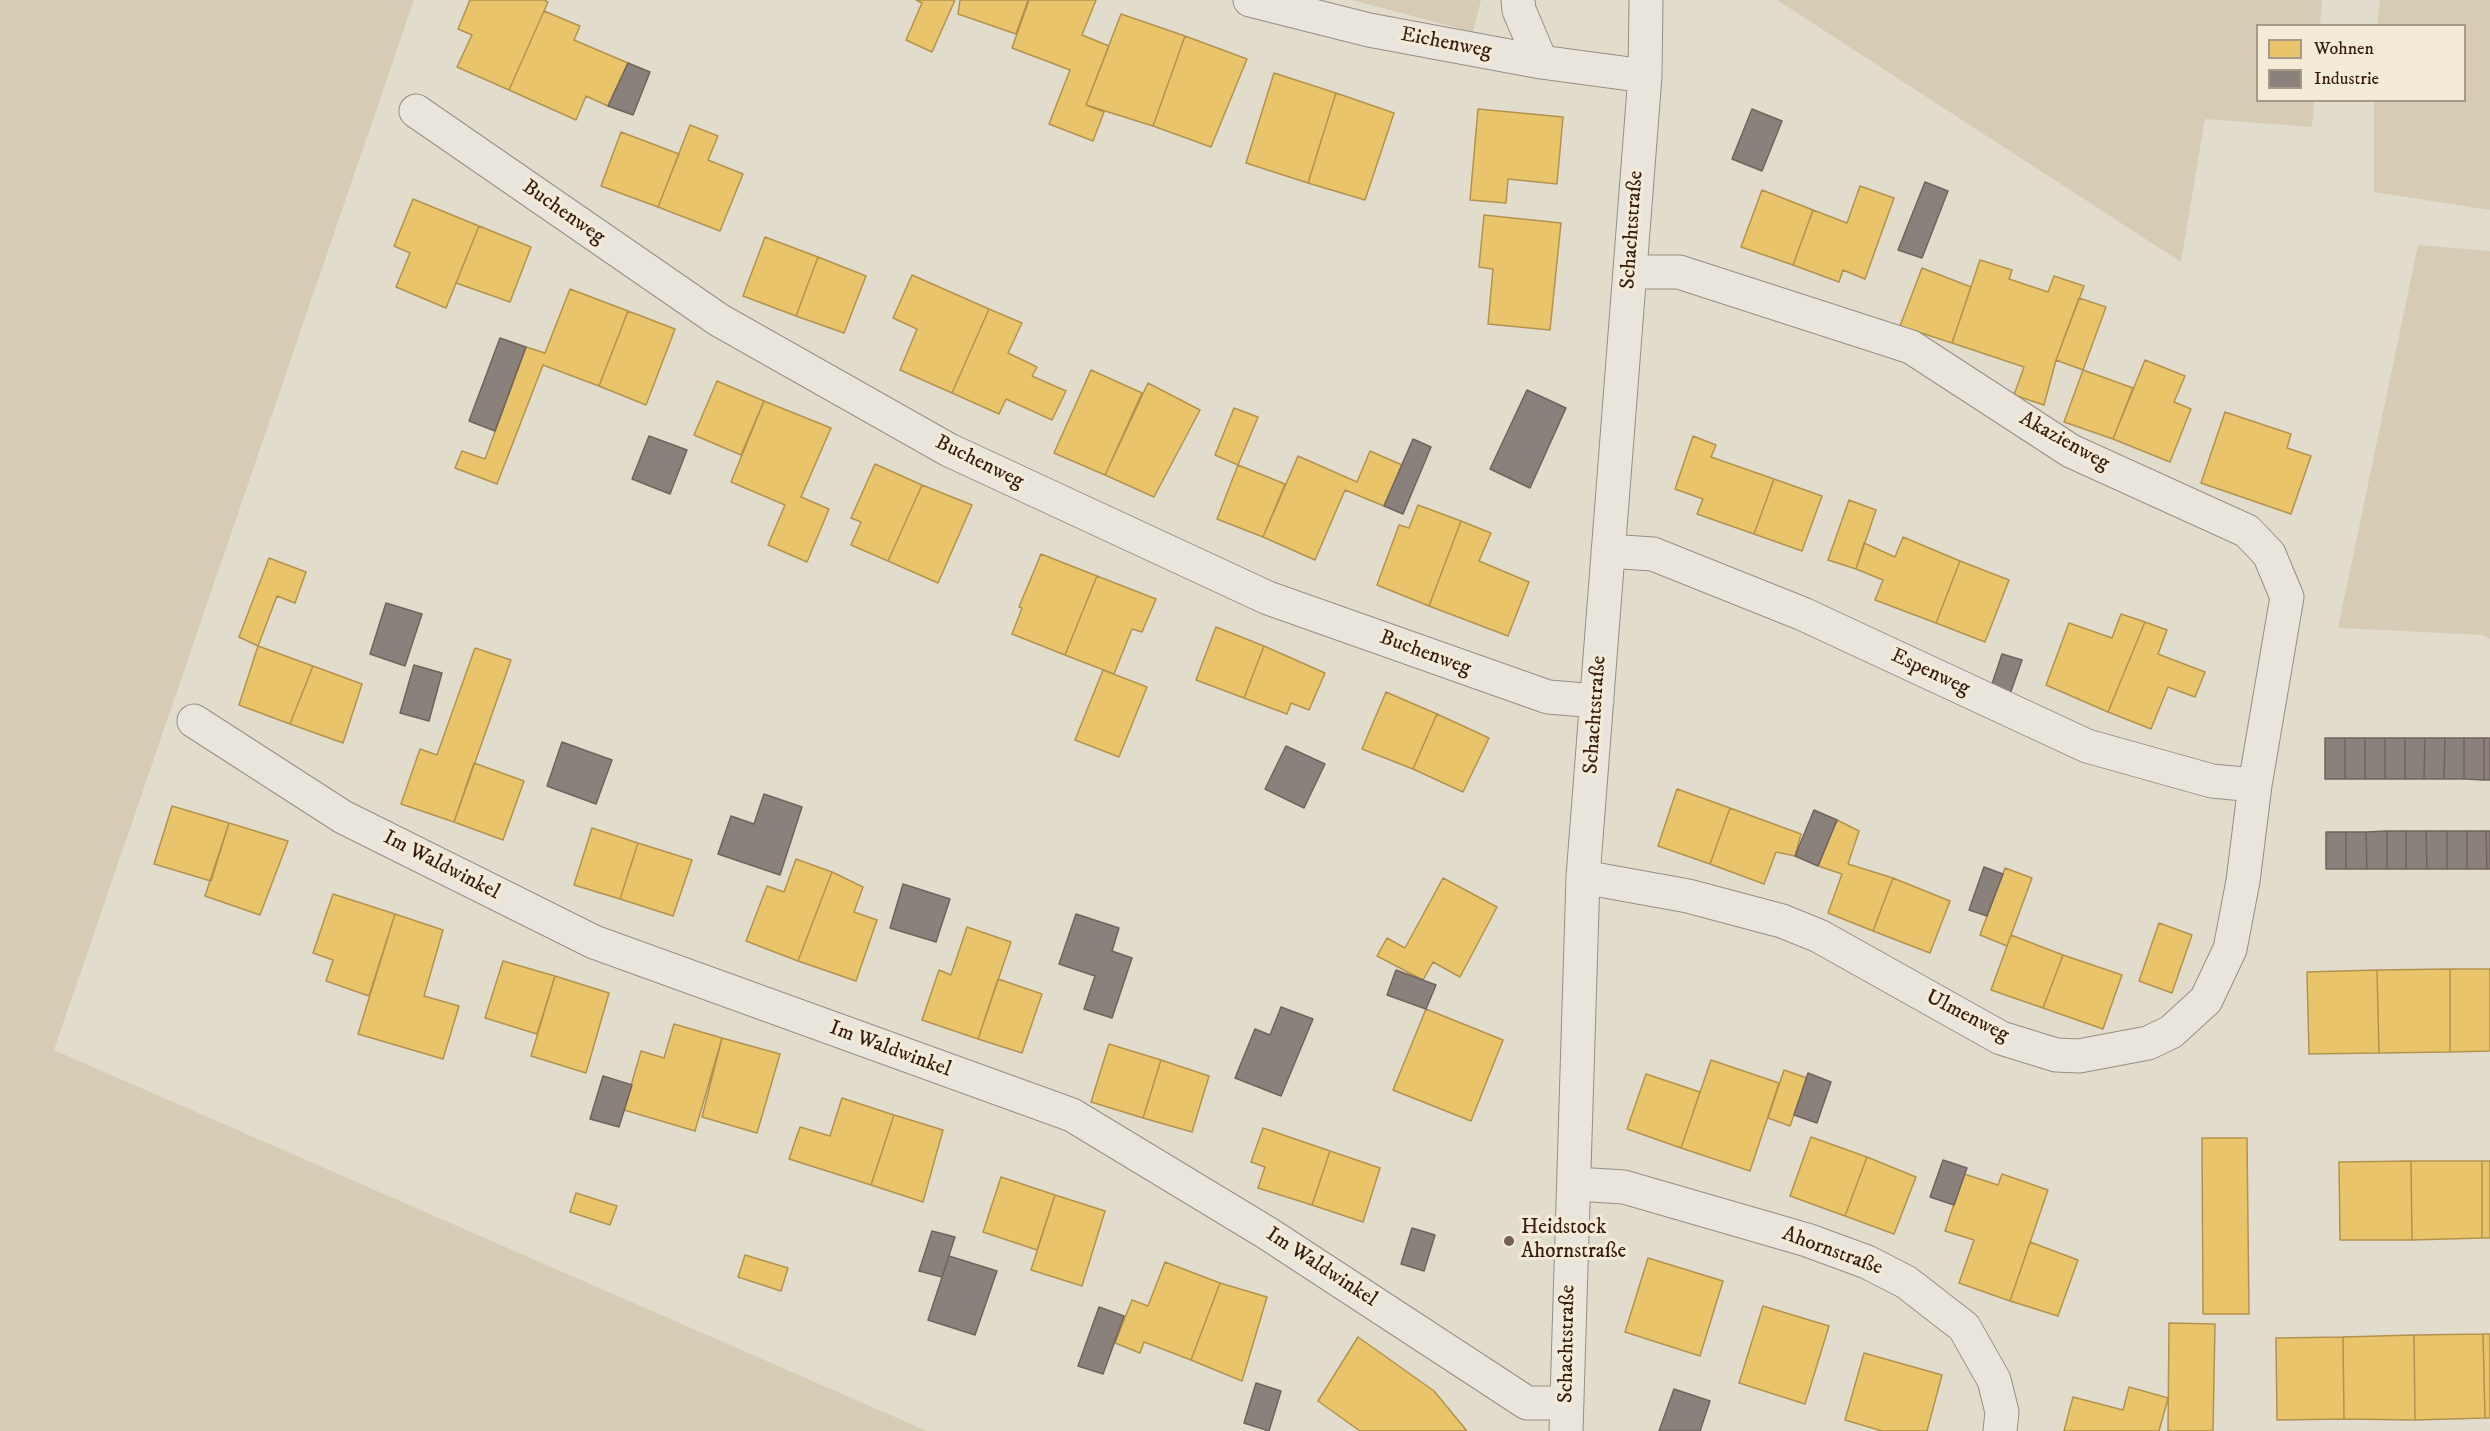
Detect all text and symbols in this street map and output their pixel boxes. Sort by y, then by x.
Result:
street label: Eichenweg [1398,23,1494,65]
legend [2256,24,2466,102]
text: Wohnen [2314,38,2374,60]
text: Industrie [2314,68,2379,90]
street label: Schachtstraße [1616,170,1650,290]
street label: Buchenweg [517,175,609,251]
street label: Akazienweg [2015,407,2113,477]
street label: Buchenweg [931,431,1027,495]
street label: Buchenweg [1376,626,1474,682]
street label: Espenweg [1886,644,1974,702]
street label: Schachtstraße [1579,655,1613,775]
street label: Im Waldwinkel [378,826,504,906]
street label: Ulmenweg [1921,985,2013,1049]
street label: Im Waldwinkel [826,1016,954,1084]
place label: Heidstock Ahornstraße [1521,1216,1626,1266]
street label: Ahornstraße [1778,1222,1886,1282]
street label: Im Waldwinkel [1261,1223,1381,1313]
marker: Heidstock Ahornstraße [1502,1234,1516,1248]
street label: Schachtstraße [1554,1285,1582,1403]

